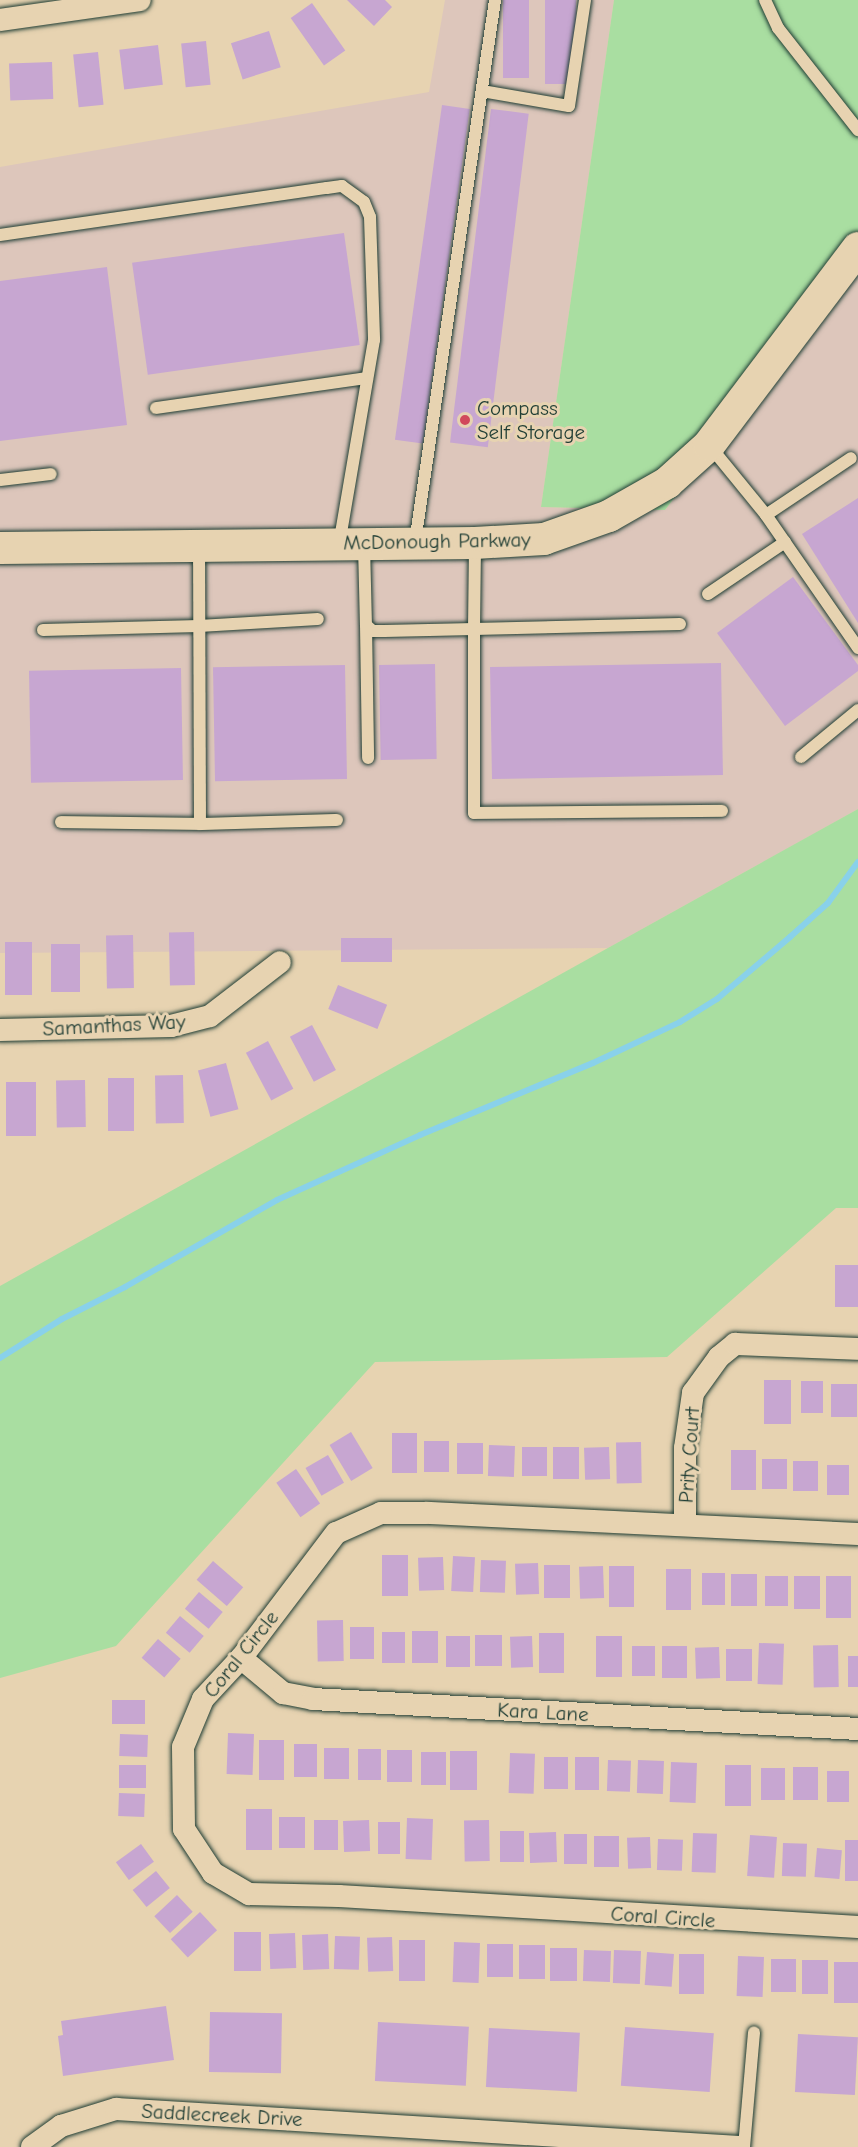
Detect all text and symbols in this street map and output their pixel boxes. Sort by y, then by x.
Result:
place label: Compass Self Storage [477,395,585,445]
marker: Compass Self Storage [458,413,472,427]
street label: McDonough Parkway [343,527,531,555]
street label: Samanthas Way [42,1009,186,1041]
street label: Prity Court [673,1406,705,1504]
street label: Coral Circle [198,1605,284,1703]
street label: Kara Lane [497,1697,589,1727]
street label: Coral Circle [610,1901,716,1933]
street label: Saddlecreek Drive [141,2098,303,2132]

